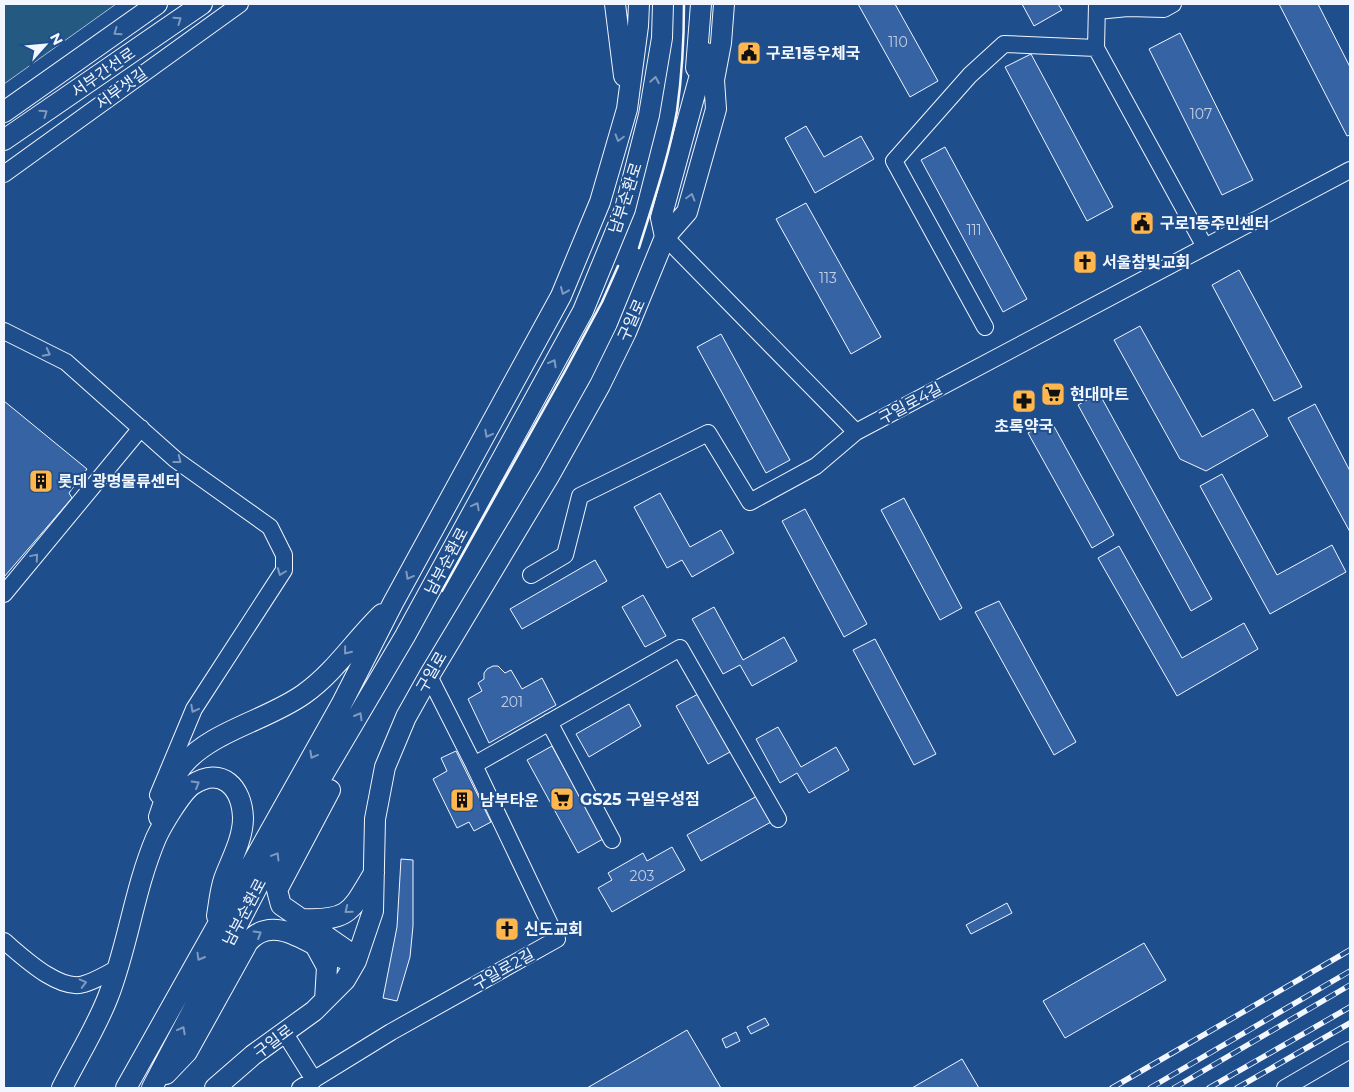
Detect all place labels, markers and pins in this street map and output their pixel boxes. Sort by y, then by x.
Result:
public building icon: 구로1동우체국 [736,40,762,66]
place label: 구로1동우체국 [766,44,861,63]
public building icon: 구로1동주민센터 [1129,210,1155,236]
place label: 구로1동주민센터 [1160,214,1269,233]
church icon: 서울참빛교회 [1072,249,1098,275]
place label: 서울참빛교회 [1102,253,1190,272]
supermarket icon: 현대마트 [1040,381,1066,407]
place label: 현대마트 [1070,385,1129,404]
pharmacy icon: 초록약국 [1011,388,1037,414]
place label: 초록약국 [995,417,1053,436]
building icon: 롯데 광명물류센터 [28,468,54,494]
place label: 롯데 광명물류센터 [58,472,180,491]
supermarket icon: GS25 구일우성점 [549,786,575,812]
building icon: 남부타운 [449,787,475,813]
place label: GS25 구일우성점 [580,790,700,809]
place label: 남부타운 [480,791,539,810]
church icon: 신도교회 [494,916,520,942]
place label: 신도교회 [524,920,583,939]

